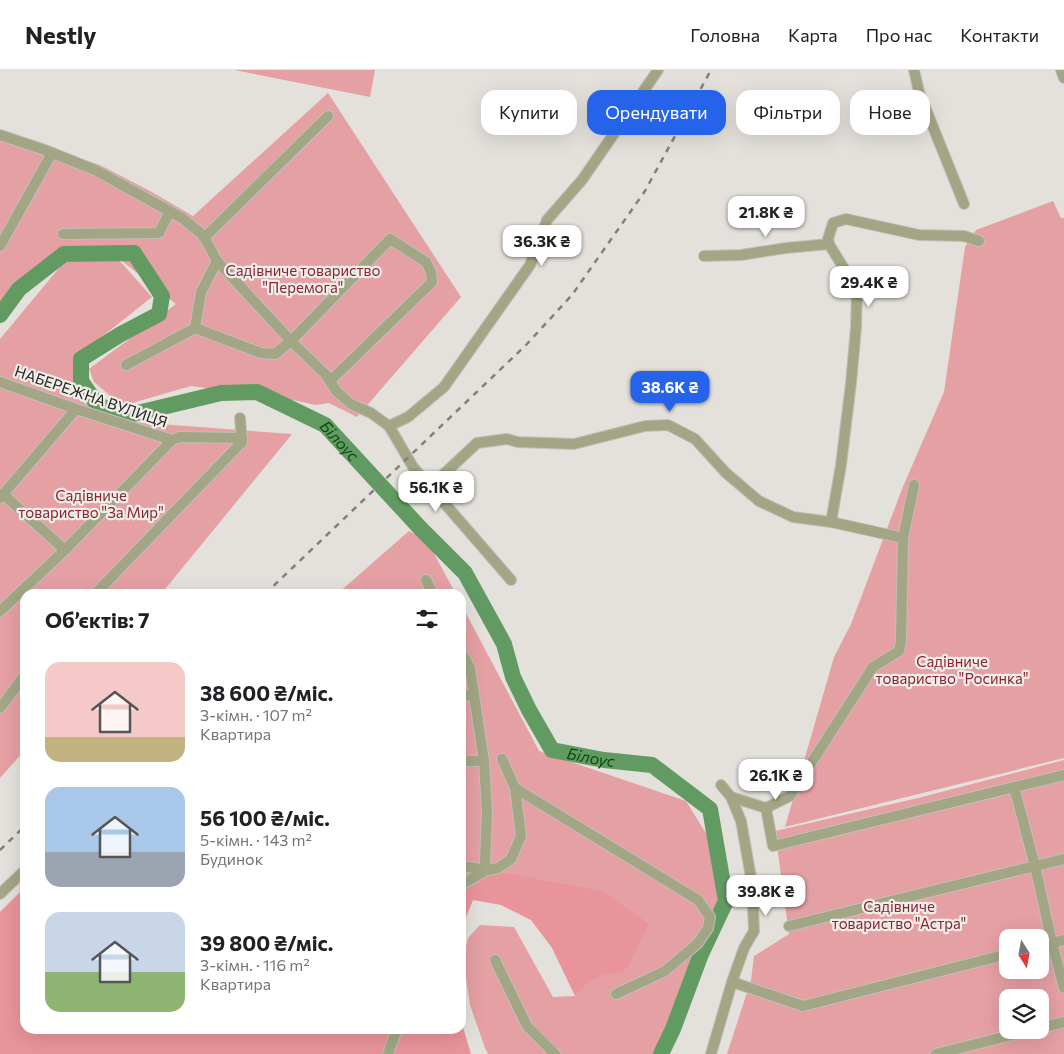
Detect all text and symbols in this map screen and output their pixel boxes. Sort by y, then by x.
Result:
text: Nestly [25,20,97,49]
text: Головна [690,24,760,46]
text: Карта [788,24,838,46]
text: Про нас [866,24,932,46]
text: Контакти [960,24,1039,46]
chip: Купити [481,90,577,135]
chip: Орендувати [587,90,726,135]
chip: Фільтри [736,90,840,135]
chip: Нове [850,90,930,135]
pin: 21.8K ₴ [720,196,812,238]
text: 21.8K ₴ [739,202,793,221]
pin: 36.3K ₴ [496,224,588,267]
text: 36.3K ₴ [514,231,570,250]
park label: Садівниче товариство "Перемога" [226,261,381,296]
pin: 29.4K ₴ [823,266,915,308]
text: 29.4K ₴ [841,272,897,291]
street label: НАБЕРЕЖНА ВУЛИЦЯ [13,361,170,431]
pin: 38.6K ₴ [624,370,716,413]
text: 38.6K ₴ [641,377,699,396]
water label: Білоус [316,416,363,465]
pin: 56.1K ₴ [390,470,482,513]
text: 56.1K ₴ [409,477,463,496]
park label: Садівниче товариство "За Мир" [18,486,164,521]
icon: filters [413,605,441,633]
text: Об’єктів: 7 [45,607,150,632]
park label: Садівниче товариство "Росинка" [876,652,1028,687]
text: 38 600 ₴/міс. [200,680,333,705]
icon: home [85,682,145,742]
text: 3-кімн. · 107 m² [200,705,312,724]
text: Квартира [200,724,271,743]
water label: Білоус [565,743,616,770]
pin: 26.1K ₴ [730,758,822,801]
text: 26.1K ₴ [749,765,803,784]
text: 56 100 ₴/міс. [200,805,330,830]
icon: home [85,807,145,867]
text: 5-кімн. · 143 m² [200,830,312,849]
text: Будинок [200,849,263,868]
pin: 39.8K ₴ [720,874,812,917]
text: 39.8K ₴ [737,881,795,900]
park label: Садівниче товариство "Астра" [832,897,966,932]
north arrow [999,929,1049,979]
map controls [999,929,1049,1039]
text: 39 800 ₴/міс. [200,930,333,955]
icon: home [85,932,145,992]
text: 3-кімн. · 116 m² [200,955,310,974]
text: Квартира [200,974,271,993]
button: layers [999,989,1049,1039]

